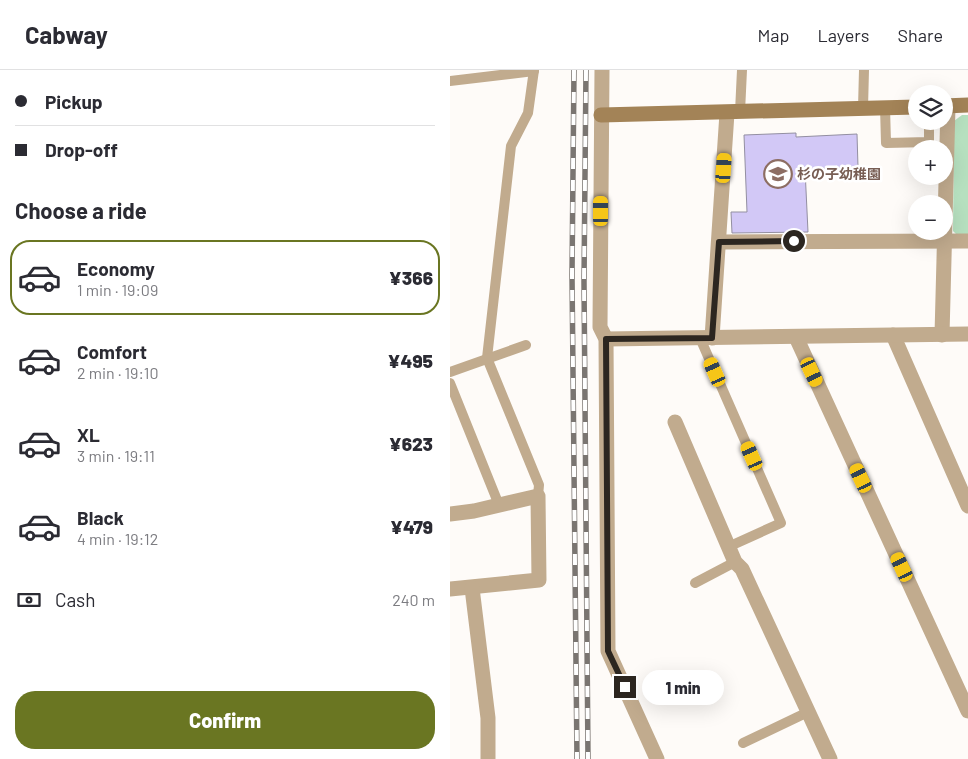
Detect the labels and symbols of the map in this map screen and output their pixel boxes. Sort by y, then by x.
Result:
car [715,153,732,183]
school or university icon: 杉の子幼稚園 [763,159,793,189]
place label: 杉の子幼稚園 [797,165,881,182]
car [593,196,608,226]
route start [783,230,805,252]
car [702,355,727,389]
car [798,355,825,389]
car [739,439,764,473]
car [847,461,874,495]
car [888,550,915,584]
callout: 1 min [642,670,725,704]
route end [614,676,636,698]

